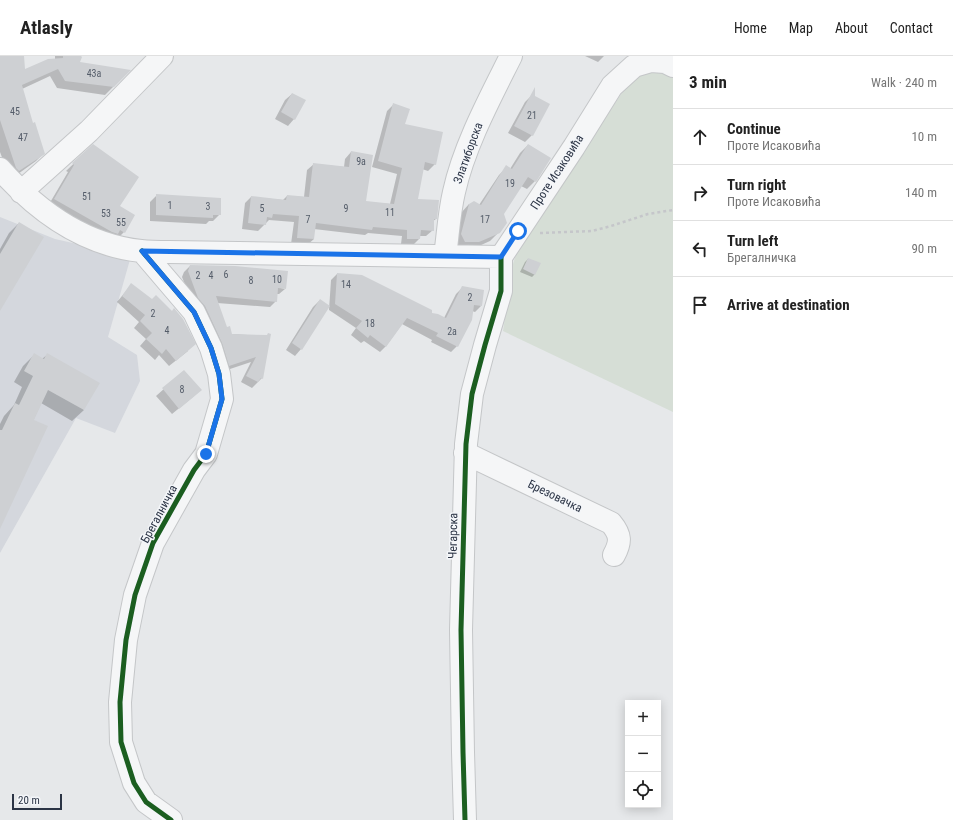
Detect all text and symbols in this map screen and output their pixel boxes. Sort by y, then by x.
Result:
text: Atlasly [20,16,73,39]
text: Home [734,20,767,36]
text: Map [789,20,813,36]
text: About [835,20,868,36]
text: Contact [890,20,933,36]
house number: 43a [87,68,102,79]
text: 3 min [689,72,727,92]
text: Walk · 240 m [871,75,937,90]
house number: 45 [10,106,20,117]
house number: 21 [527,110,537,121]
street label: Златиборска [450,120,486,185]
text: Continue [727,120,781,138]
icon: ahead [689,126,711,148]
text: 10 m [911,129,937,144]
house number: 47 [18,132,28,143]
street label: Проте Исаковића [528,132,587,212]
text: Проте Исаковића [727,138,821,153]
house number: 9a [356,156,366,167]
text: Turn right [727,176,786,194]
house number: 19 [505,178,515,189]
icon: right [689,182,711,204]
text: 140 m [905,185,937,200]
house number: 51 [82,191,92,202]
text: Проте Исаковића [727,194,821,209]
house number: 1 [168,200,172,211]
house number: 3 [206,201,211,212]
house number: 5 [260,203,265,214]
house number: 9 [344,203,349,214]
house number: 11 [385,207,395,218]
house number: 53 [101,208,111,219]
house number: 7 [306,214,311,225]
house number: 17 [480,214,490,225]
house number: 55 [116,217,126,228]
route start [509,222,527,240]
text: Turn left [727,232,778,250]
icon: left [689,238,711,260]
text: 90 m [911,241,937,256]
text: Брегалничка [727,250,796,265]
house number: 6 [224,269,229,280]
house number: 2 [196,270,201,281]
house number: 4 [209,270,214,281]
house number: 10 [272,274,282,285]
house number: 8 [249,275,254,286]
house number: 14 [341,279,351,290]
house number: 2 [468,292,473,303]
icon: arrive [689,294,711,316]
text: Arrive at destination [727,296,850,314]
house number: 2 [151,308,156,319]
house number: 18 [365,318,375,329]
house number: 4 [165,325,170,336]
house number: 2a [447,326,457,337]
house number: 8 [180,384,185,395]
route end [197,445,215,463]
street label: Брезовачка [526,477,585,515]
street label: Брегалничка [138,482,180,546]
street label: Чегарска [446,513,460,559]
map controls [625,700,661,808]
button: + [625,700,661,736]
button: − [625,736,661,772]
button: locate [625,772,661,808]
scale bar [12,792,62,811]
text: 20 m [18,794,40,807]

